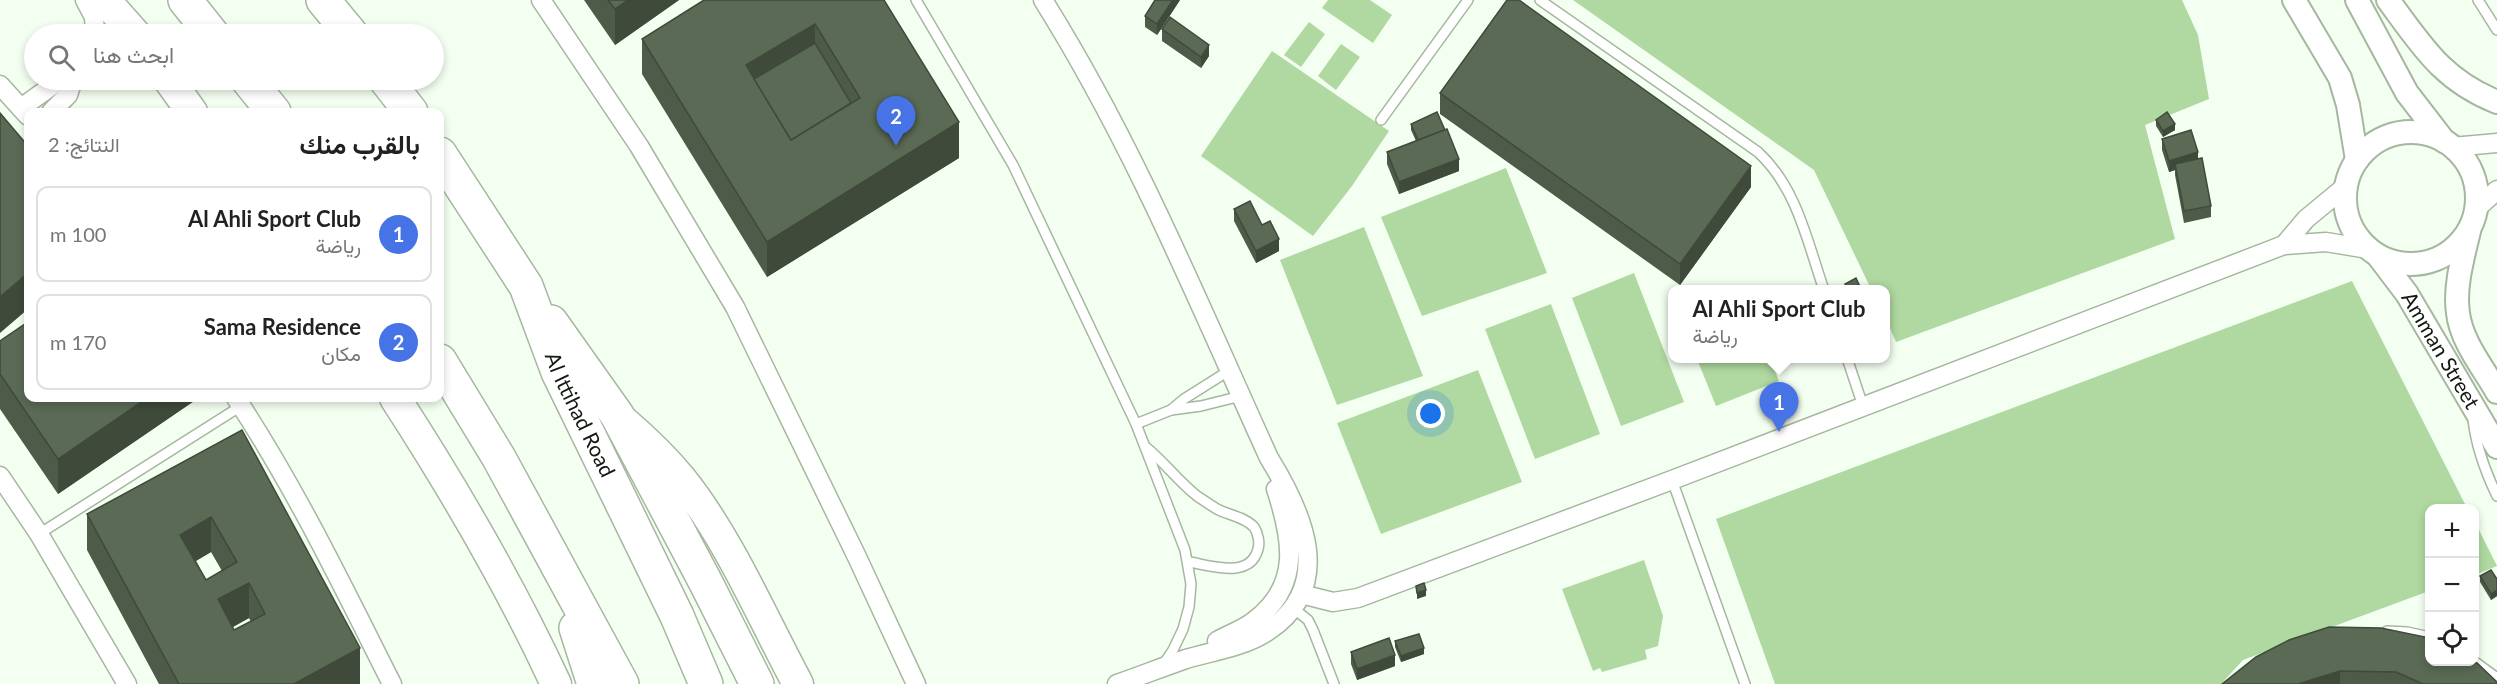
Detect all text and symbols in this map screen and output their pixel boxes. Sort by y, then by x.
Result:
search box [24,24,444,90]
icon: search [45,41,78,74]
text: ابحث هنا [93,41,174,68]
pin: 2 [876,96,916,146]
text: بالقرب منك [300,128,420,160]
text: النتائج: 2 [48,132,120,156]
text: Al Ahli Sport Club [188,205,361,232]
text: 100 m [50,222,106,246]
text: 1 [393,222,404,246]
text: رياضة [316,233,361,257]
popup [1668,285,1890,363]
street label: Amman Street [2397,287,2486,413]
text: Al Ahli Sport Club [1692,295,1866,322]
text: Sama Residence [204,313,361,340]
text: رياضة [1692,323,1738,347]
text: 170 m [50,330,106,354]
text: 2 [393,330,404,354]
text: مكان [321,341,361,365]
street label: Al Ittihad Road [541,348,621,481]
pin: 1 [1760,382,1798,432]
your location [1416,399,1445,428]
map controls [2425,504,2479,666]
button: + [2425,504,2479,558]
button: − [2425,558,2479,612]
button: locate [2425,612,2479,666]

